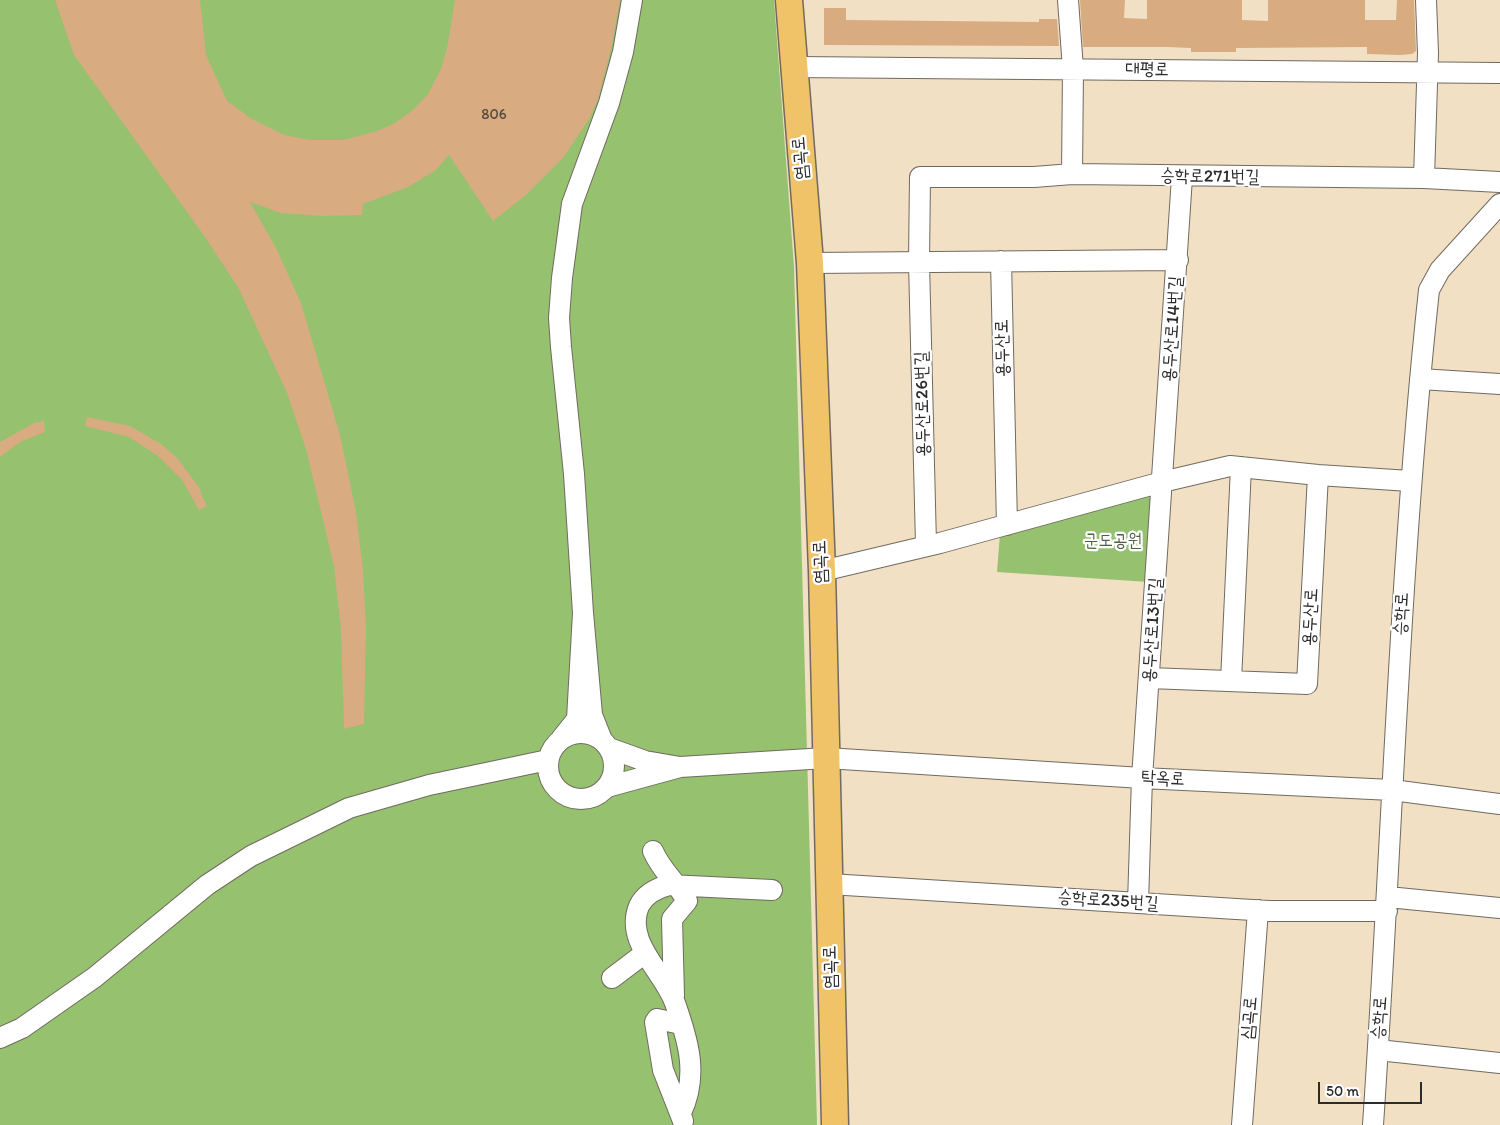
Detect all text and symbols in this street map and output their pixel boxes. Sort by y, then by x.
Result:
street label: 대평로 [1125,59,1169,81]
house number: 806 [481,106,507,124]
street label: 염곡로 [788,135,814,181]
street label: 승학로271번길 [1160,165,1260,189]
street label: 용두산로14번길 [1159,275,1187,383]
street label: 용두산로 [992,319,1014,377]
street label: 용두산로26번길 [911,351,935,457]
park label: 군도공원 [1084,530,1142,552]
street label: 염곡로 [809,540,833,584]
street label: 용두산로13번길 [1139,577,1167,683]
street label: 용두산로 [1299,588,1323,646]
street label: 승학로 [1390,592,1414,636]
street label: 탁옥로 [1141,767,1185,791]
street label: 승학로235번길 [1057,887,1159,915]
street label: 염곡로 [820,945,842,989]
street label: 심곡로 [1237,995,1263,1041]
street label: 승학로 [1368,996,1392,1040]
scale bar [1320,1072,1424,1104]
text: 50 m [1326,1082,1359,1100]

